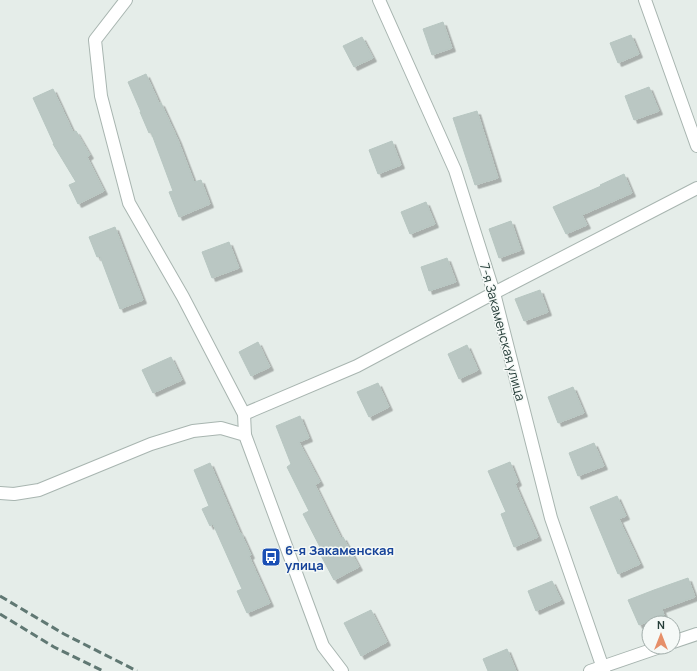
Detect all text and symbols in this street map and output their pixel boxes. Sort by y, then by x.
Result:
street label: 7-я Закаменская улица [476,261,530,403]
place label: 6-я Закаменская улица [285,541,394,574]
bus stop icon: 6-я Закаменская улица [260,546,282,568]
north arrow [641,615,681,655]
text: N [657,617,665,632]

